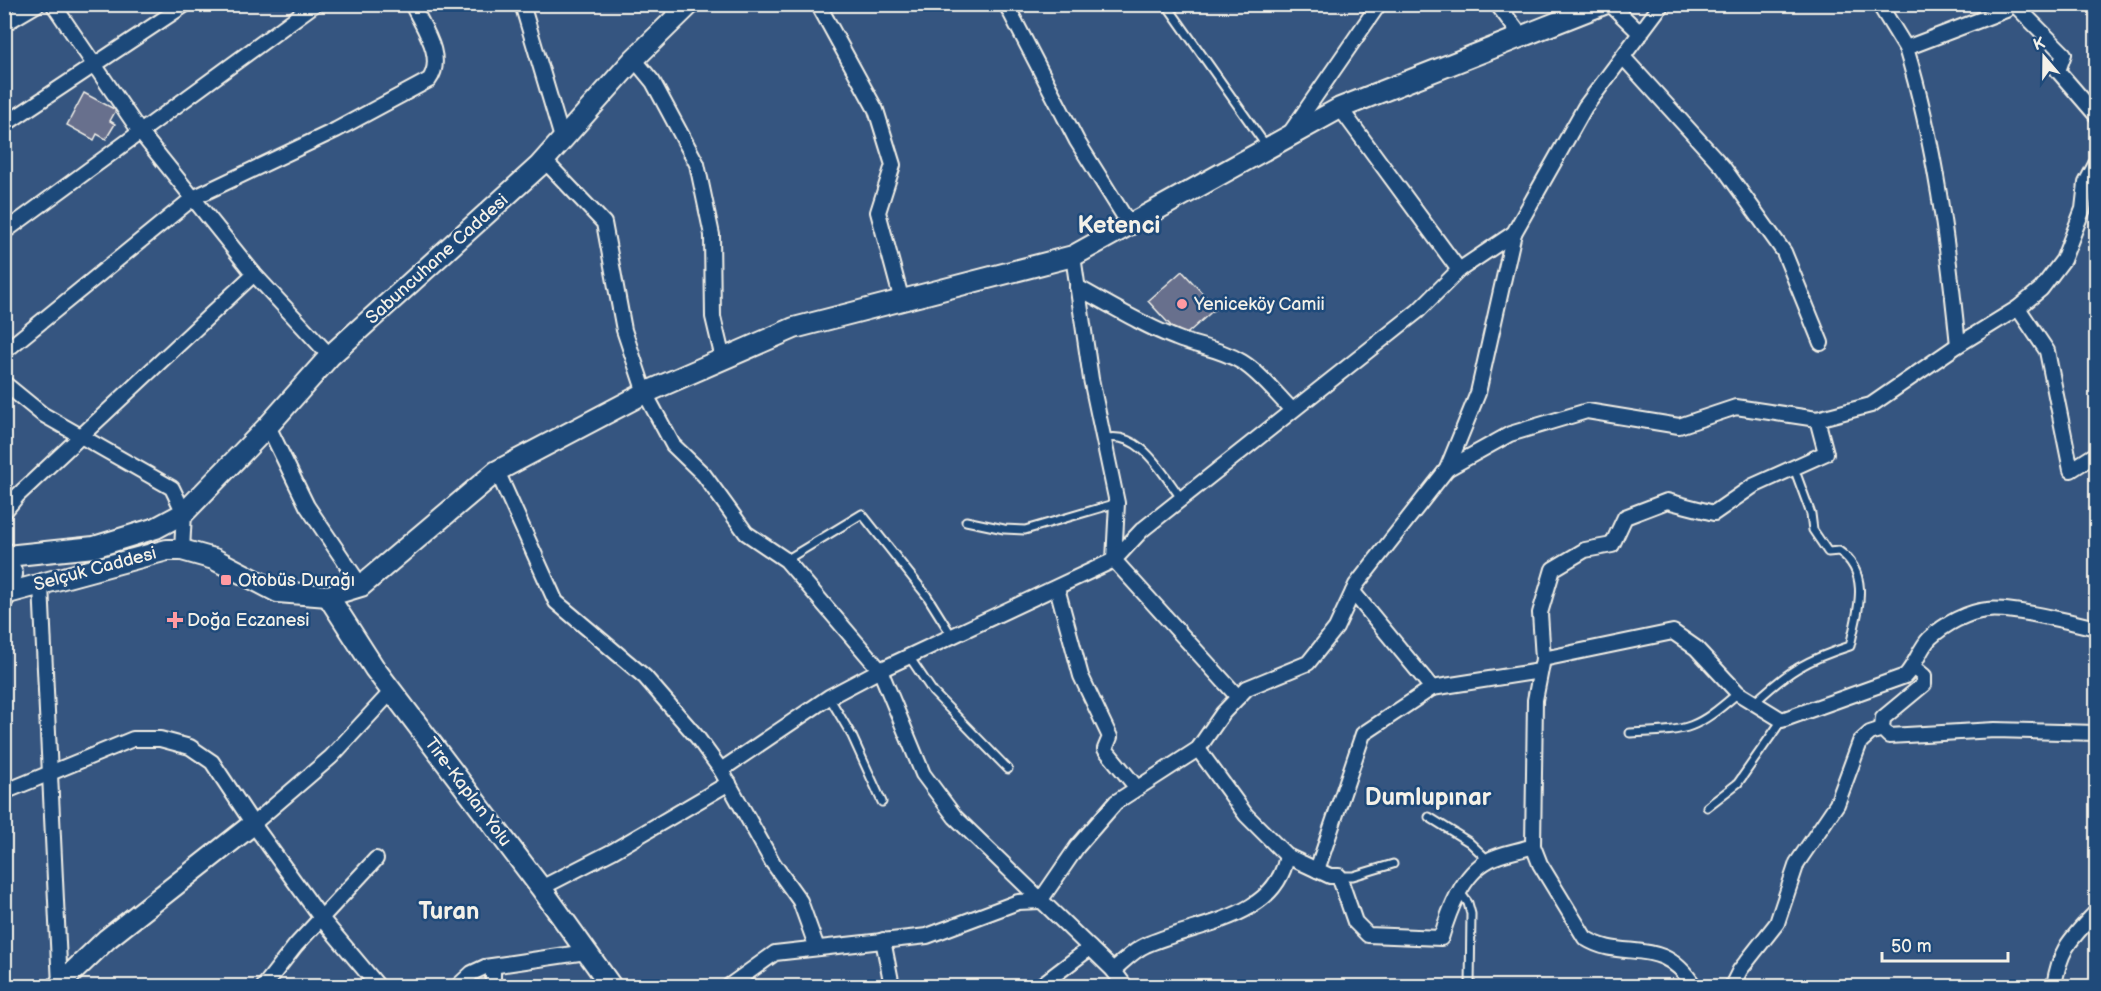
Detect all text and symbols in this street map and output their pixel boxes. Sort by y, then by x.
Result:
north arrow [2014,27,2074,87]
text: K [2031,33,2048,55]
street label: Sabuncuhane Caddesi [362,190,512,328]
district label: Ketenci [1078,211,1160,240]
place label: Yeniceköy Camii [1193,294,1325,315]
marker: Yeniceköy Camii [1175,297,1189,311]
street label: Selçuk Caddesi [31,543,159,595]
place label: Otobüs Durağı [238,570,355,591]
marker: Otobüs Durağı [219,573,233,587]
place label: Doğa Eczanesi [187,610,310,631]
marker: Doğa Eczanesi [168,613,182,627]
street label: Tire-Kaplan Yolu [420,733,516,851]
district label: Dumlupınar [1365,783,1492,812]
district label: Turan [418,897,480,926]
scale bar [1882,925,2008,963]
text: 50 m [1891,936,1932,957]

